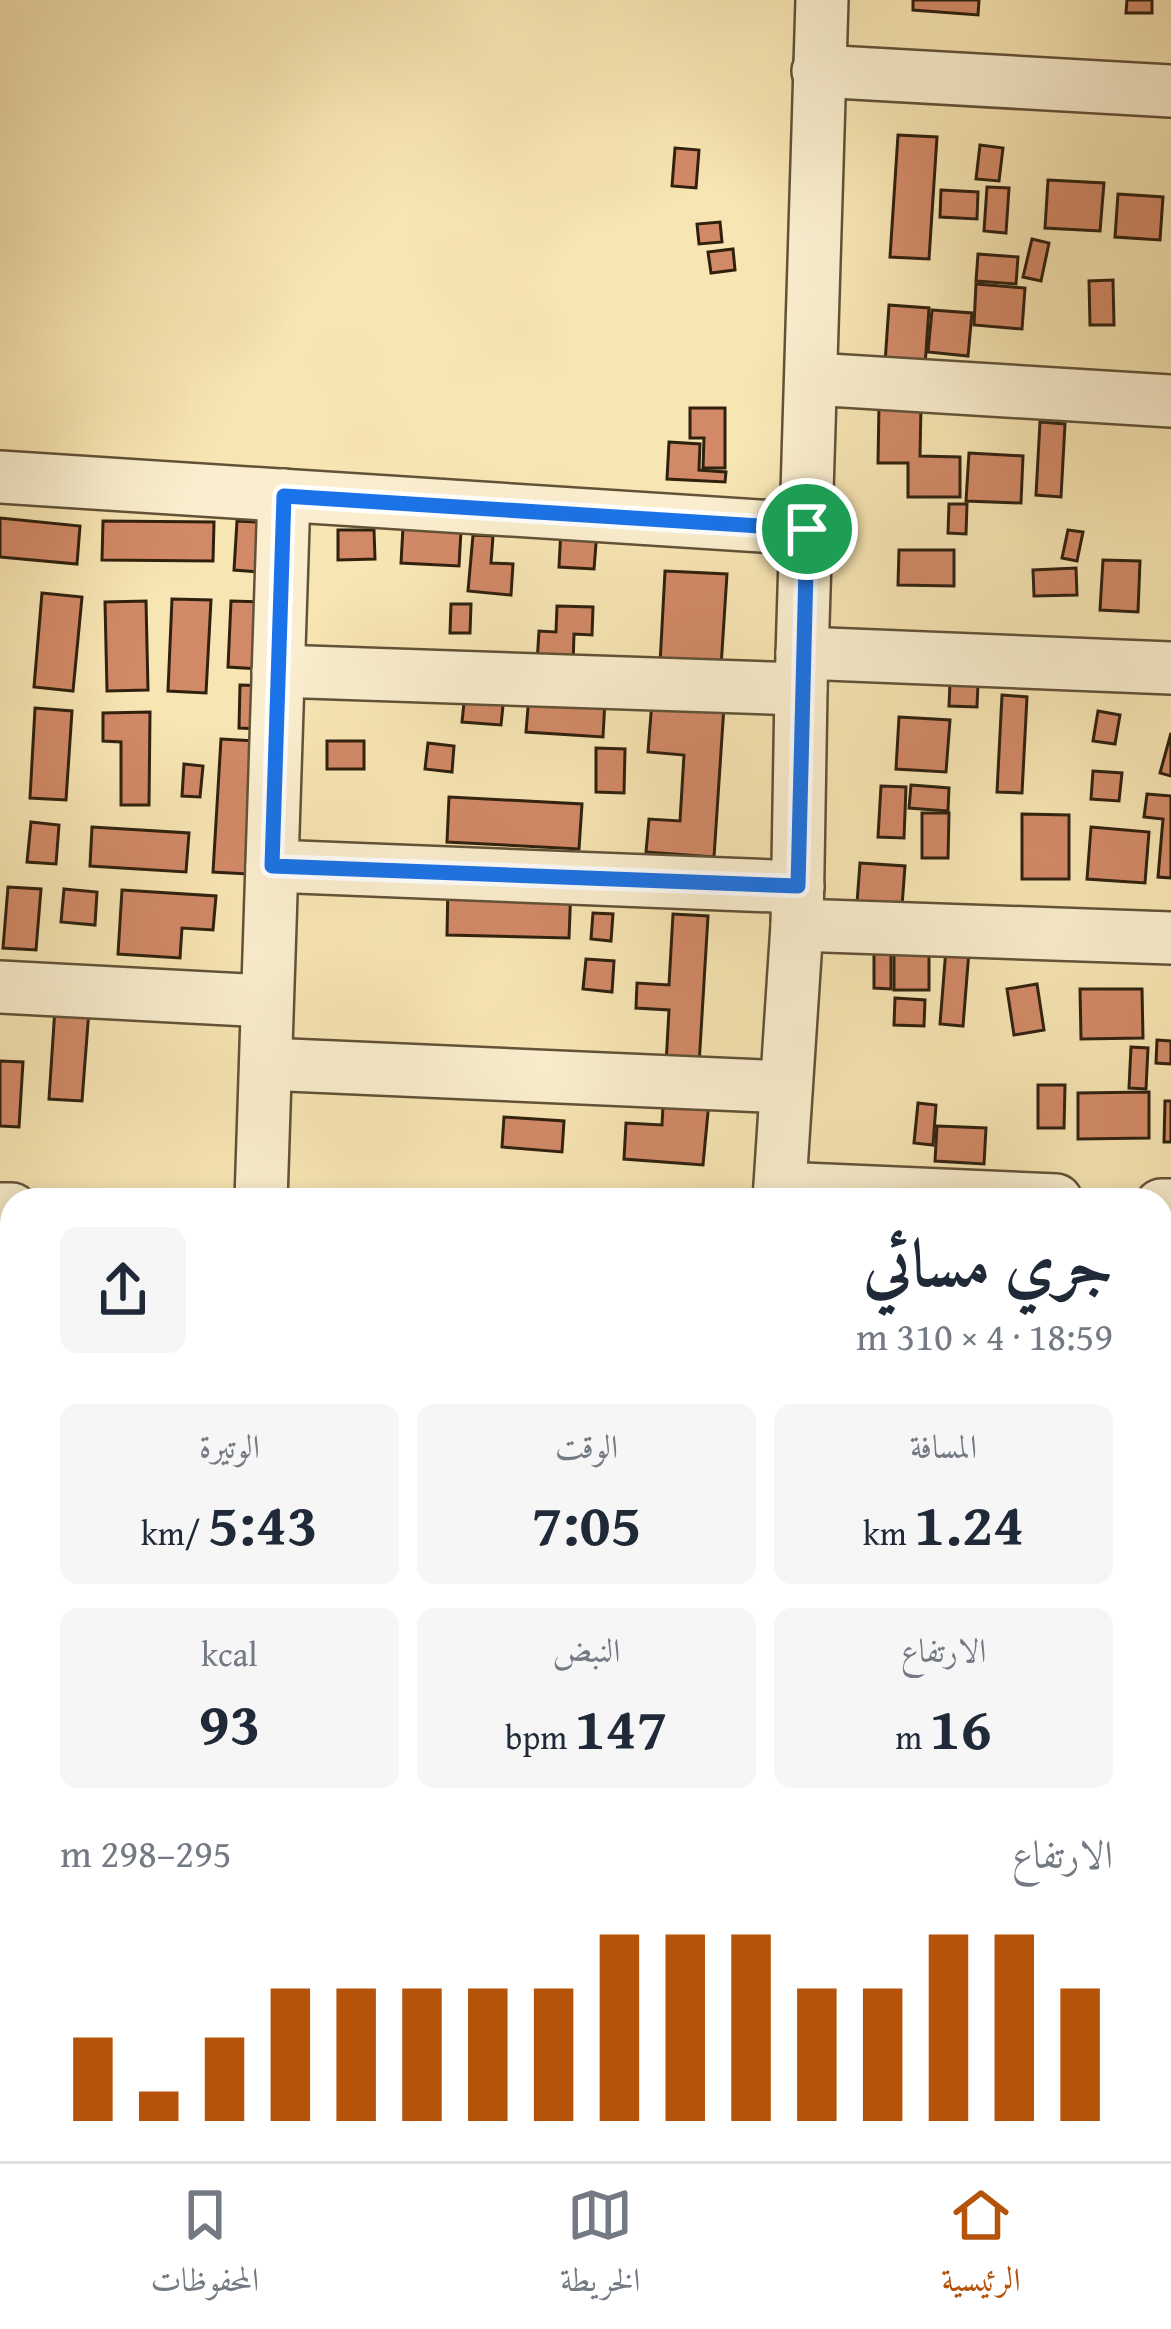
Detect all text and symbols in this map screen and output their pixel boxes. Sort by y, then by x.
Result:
pin [756,478,858,580]
icon: arrive [774,496,840,562]
text: جري مسائي [863,1213,1113,1310]
button: share [60,1227,186,1353]
text: 18:59 · 4 × 310 m [856,1307,1113,1364]
text: الوتيرة [199,1422,260,1470]
text: الوقت [555,1422,618,1470]
text: المسافة [910,1422,977,1470]
text: 5:43 [208,1479,318,1567]
text: 7:05 [531,1479,642,1567]
text: 1.24 [914,1479,1024,1567]
text: /km [141,1509,208,1557]
text: km [863,1509,914,1557]
text: النبض [552,1626,621,1674]
text: الارتفاع [901,1626,986,1674]
text: kcal [201,1630,258,1678]
text: 93 [198,1678,261,1766]
text: 147 [574,1683,668,1771]
text: 16 [930,1683,992,1771]
text: bpm [505,1713,574,1761]
text: m [895,1713,930,1761]
text: 295–298 m [60,1824,232,1881]
text: الارتفاع [1012,1825,1113,1882]
tab: المحفوظات [150,2182,259,2312]
tab: الخريطة [560,2182,640,2312]
tab: الرئيسية [941,2182,1021,2312]

